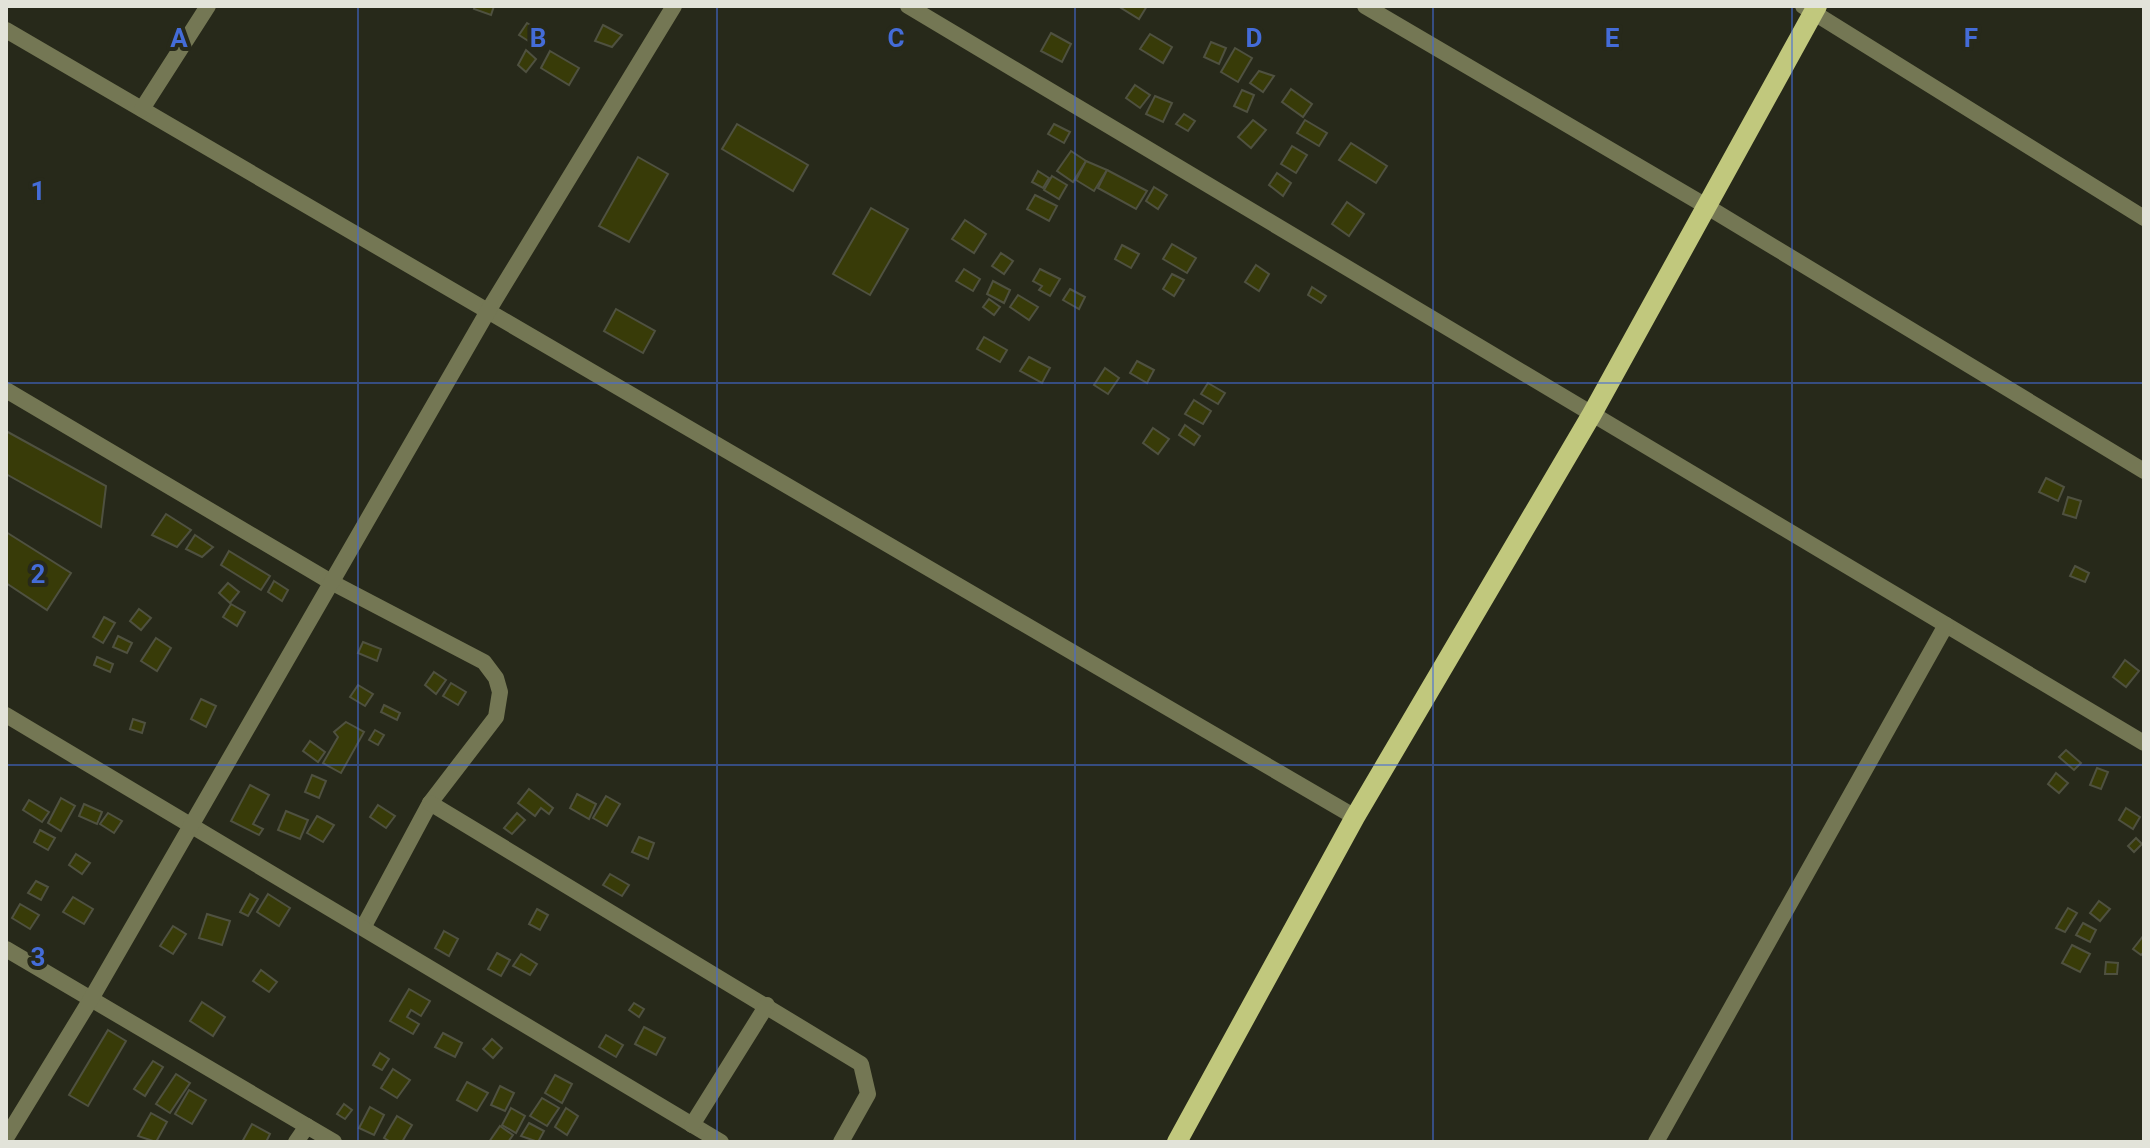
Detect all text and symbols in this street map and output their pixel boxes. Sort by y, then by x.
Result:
text: A [170,23,188,53]
text: B [530,23,546,53]
text: C [887,23,905,53]
text: D [1246,23,1262,53]
text: E [1605,23,1620,53]
text: F [1964,23,1978,53]
text: 1 [31,176,45,206]
text: 2 [31,559,45,589]
text: 3 [31,942,45,972]

